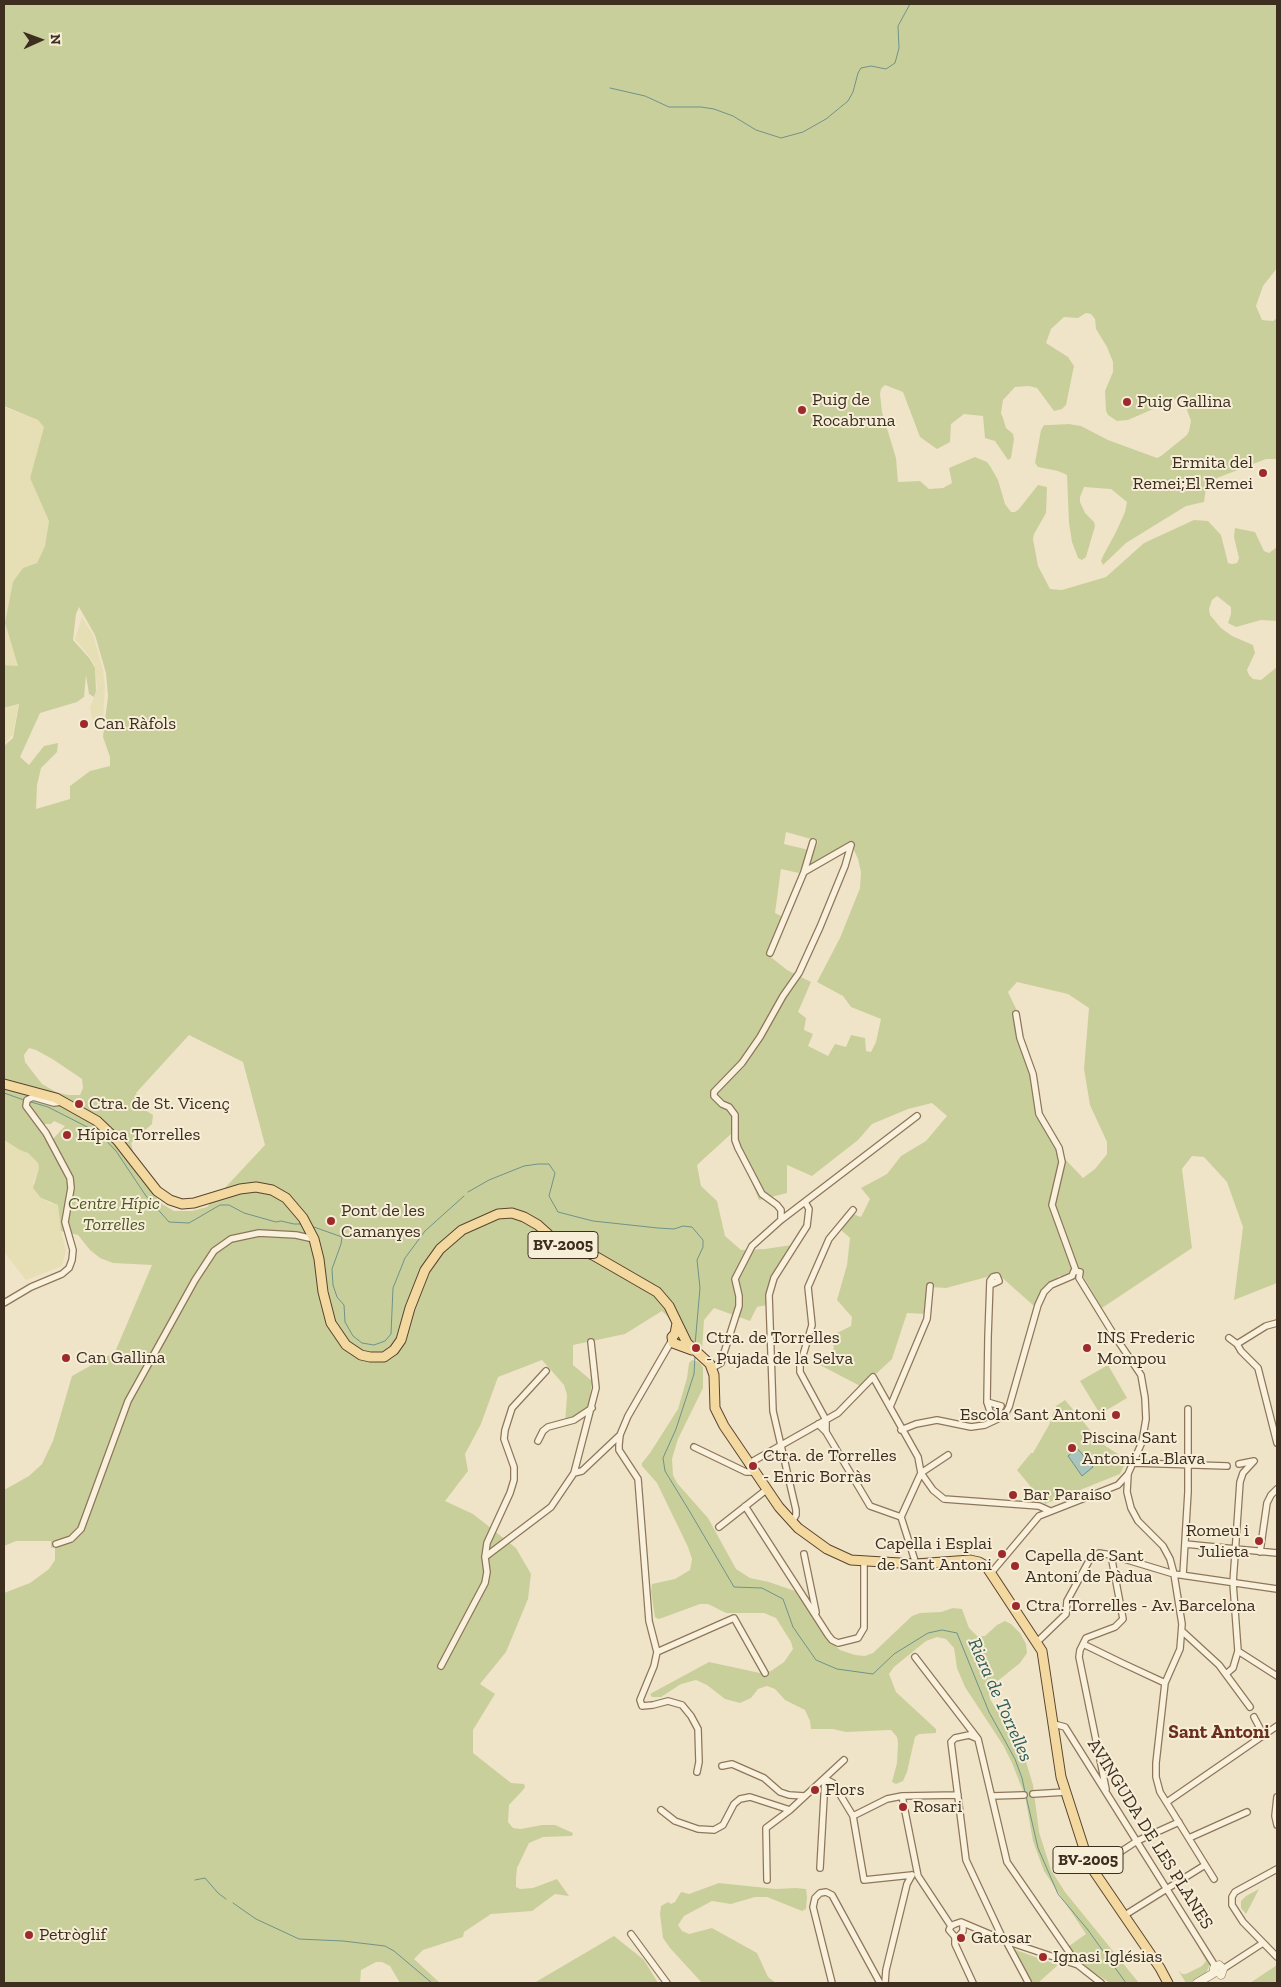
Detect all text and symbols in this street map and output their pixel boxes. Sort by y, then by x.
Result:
north arrow [15,15,65,65]
text: N [47,34,64,45]
place label: Puig de Rocabruna [812,389,895,432]
place label: Puig Gallina [1137,391,1231,413]
marker: Puig Gallina [1121,396,1133,408]
marker: Puig de Rocabruna [796,404,808,416]
place label: Ermita del Remei;El Remei [1133,452,1253,494]
marker: Ermita del Remei;El Remei [1257,467,1269,479]
place label: Can Ràfols [94,713,176,735]
marker: Can Ràfols [78,718,90,730]
place label: Ctra. de St. Vicenç [89,1093,230,1115]
marker: Ctra. de St. Vicenç [73,1098,85,1110]
place label: Hípica Torrelles [77,1124,200,1146]
marker: Hípica Torrelles [61,1129,73,1141]
park label: Centre Hípic Torrelles [68,1193,160,1236]
place label: Pont de les Camanyes [341,1200,425,1242]
marker: Pont de les Camanyes [325,1215,337,1227]
road number: BV-2005 [528,1232,598,1258]
place label: Ctra. de Torrelles - Pujada de la Selva [706,1327,853,1370]
place label: INS Frederic Mompou [1097,1327,1195,1370]
marker: Ctra. de Torrelles - Pujada de la Selva [690,1342,702,1354]
marker: INS Frederic Mompou [1081,1342,1093,1354]
place label: Can Gallina [76,1347,165,1369]
marker: Can Gallina [60,1352,72,1364]
place label: Escola Sant Antoni [960,1404,1106,1426]
marker: Escola Sant Antoni [1110,1409,1122,1421]
place label: Piscina Sant Antoni-La Blava [1082,1427,1205,1470]
marker: Piscina Sant Antoni-La Blava [1066,1442,1078,1454]
place label: Ctra. de Torrelles - Enric Borràs [763,1445,897,1488]
marker: Ctra. de Torrelles - Enric Borràs [747,1460,759,1472]
place label: Bar Paraiso [1023,1484,1112,1506]
marker: Bar Paraiso [1007,1489,1019,1501]
place label: Romeu i Julieta [1186,1520,1249,1562]
place label: Capella i Esplai de Sant Antoni [875,1533,992,1576]
marker: Romeu i Julieta [1253,1535,1265,1547]
place label: Capella de Sant Antoni de Pàdua [1025,1545,1152,1588]
marker: Capella i Esplai de Sant Antoni [996,1548,1008,1560]
marker: Capella de Sant Antoni de Pàdua [1009,1560,1021,1572]
place label: Ctra. Torrelles - Av. Barcelona [1026,1595,1255,1617]
marker: Ctra. Torrelles - Av. Barcelona [1010,1600,1022,1612]
water label: Riera de Torrelles [963,1635,1037,1765]
district label: Sant Antoni [1168,1722,1270,1744]
street label: AVINGUDA DE LES PLANES [1082,1735,1218,1933]
place label: Flors [825,1779,865,1801]
marker: Flors [809,1784,821,1796]
place label: Rosari [913,1796,962,1818]
marker: Rosari [897,1801,909,1813]
road number: BV-2005 [1053,1846,1123,1874]
place label: Petròglif [39,1924,106,1946]
place label: Gatosar [971,1927,1032,1949]
marker: Petròglif [23,1929,35,1941]
marker: Gatosar [955,1932,967,1944]
place label: Ignasi Iglésias [1053,1946,1162,1968]
marker: Ignasi Iglésias [1037,1951,1049,1963]

